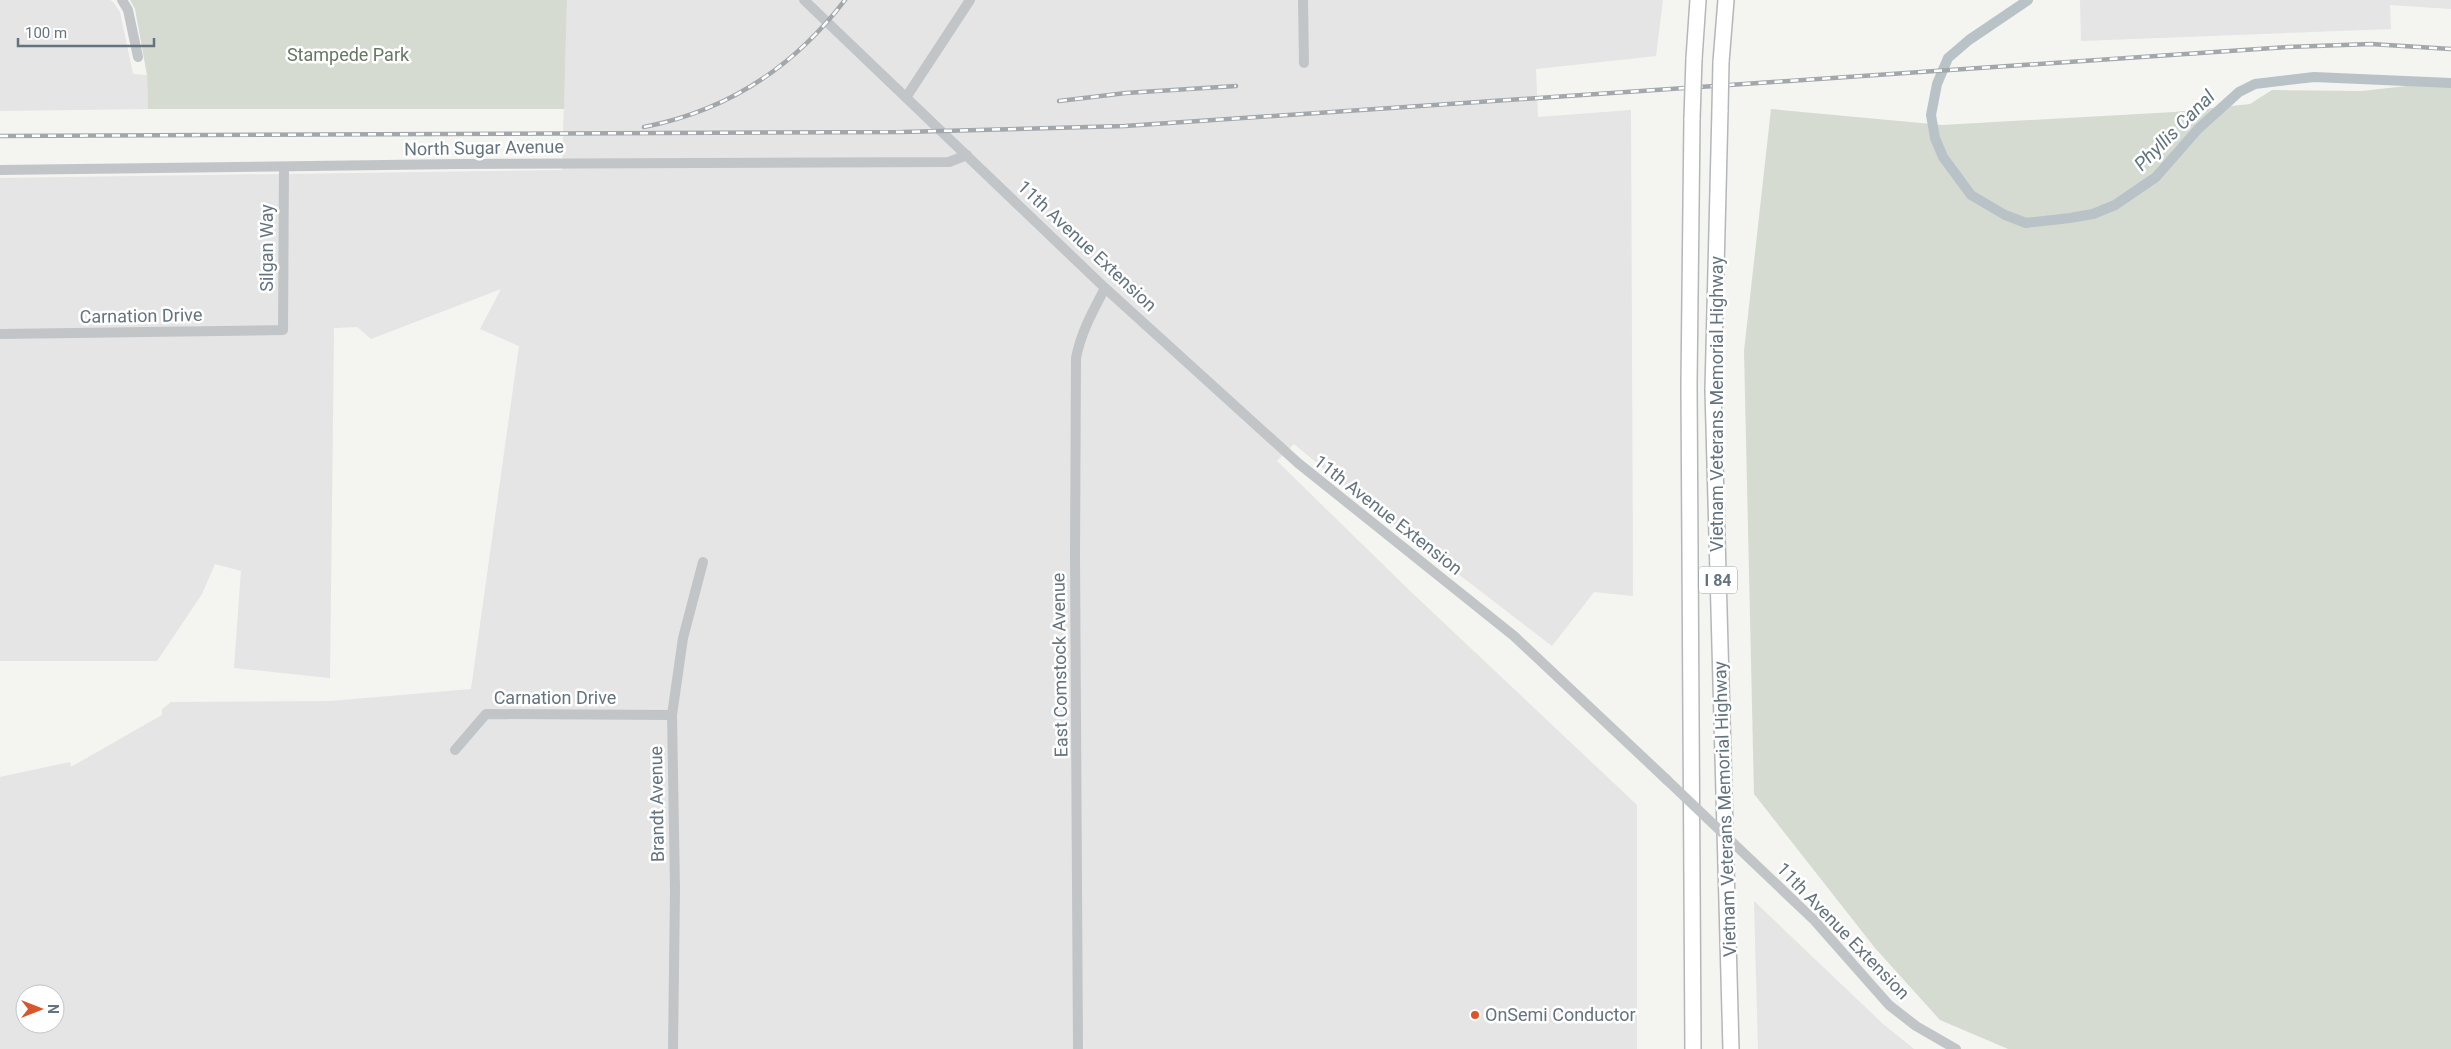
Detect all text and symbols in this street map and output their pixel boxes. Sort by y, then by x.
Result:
scale bar [18,15,154,47]
text: 100 m [25,24,67,42]
park label: Stampede Park [287,44,410,65]
water label: Phyllis Canal [2129,85,2220,176]
street label: North Sugar Avenue [404,136,564,159]
street label: 11th Avenue Extension [1014,176,1161,315]
street label: Silgan Way [256,204,277,292]
street label: Vietnam Veterans Memorial Highway [1706,256,1727,552]
street label: Carnation Drive [79,304,203,327]
street label: 11th Avenue Extension [1310,450,1467,579]
road number: I 84 [1699,566,1737,594]
street label: East Comstock Avenue [1047,573,1072,757]
street label: Vietnam Veterans Memorial Highway [1709,660,1740,957]
street label: Carnation Drive [494,687,616,708]
street label: Brandt Avenue [645,746,668,862]
street label: 11th Avenue Extension [1773,858,1914,1003]
north arrow [15,984,65,1034]
text: N [45,1004,61,1014]
place label: OnSemi Conductor [1485,1004,1636,1025]
marker: OnSemi Conductor [1469,1009,1481,1021]

